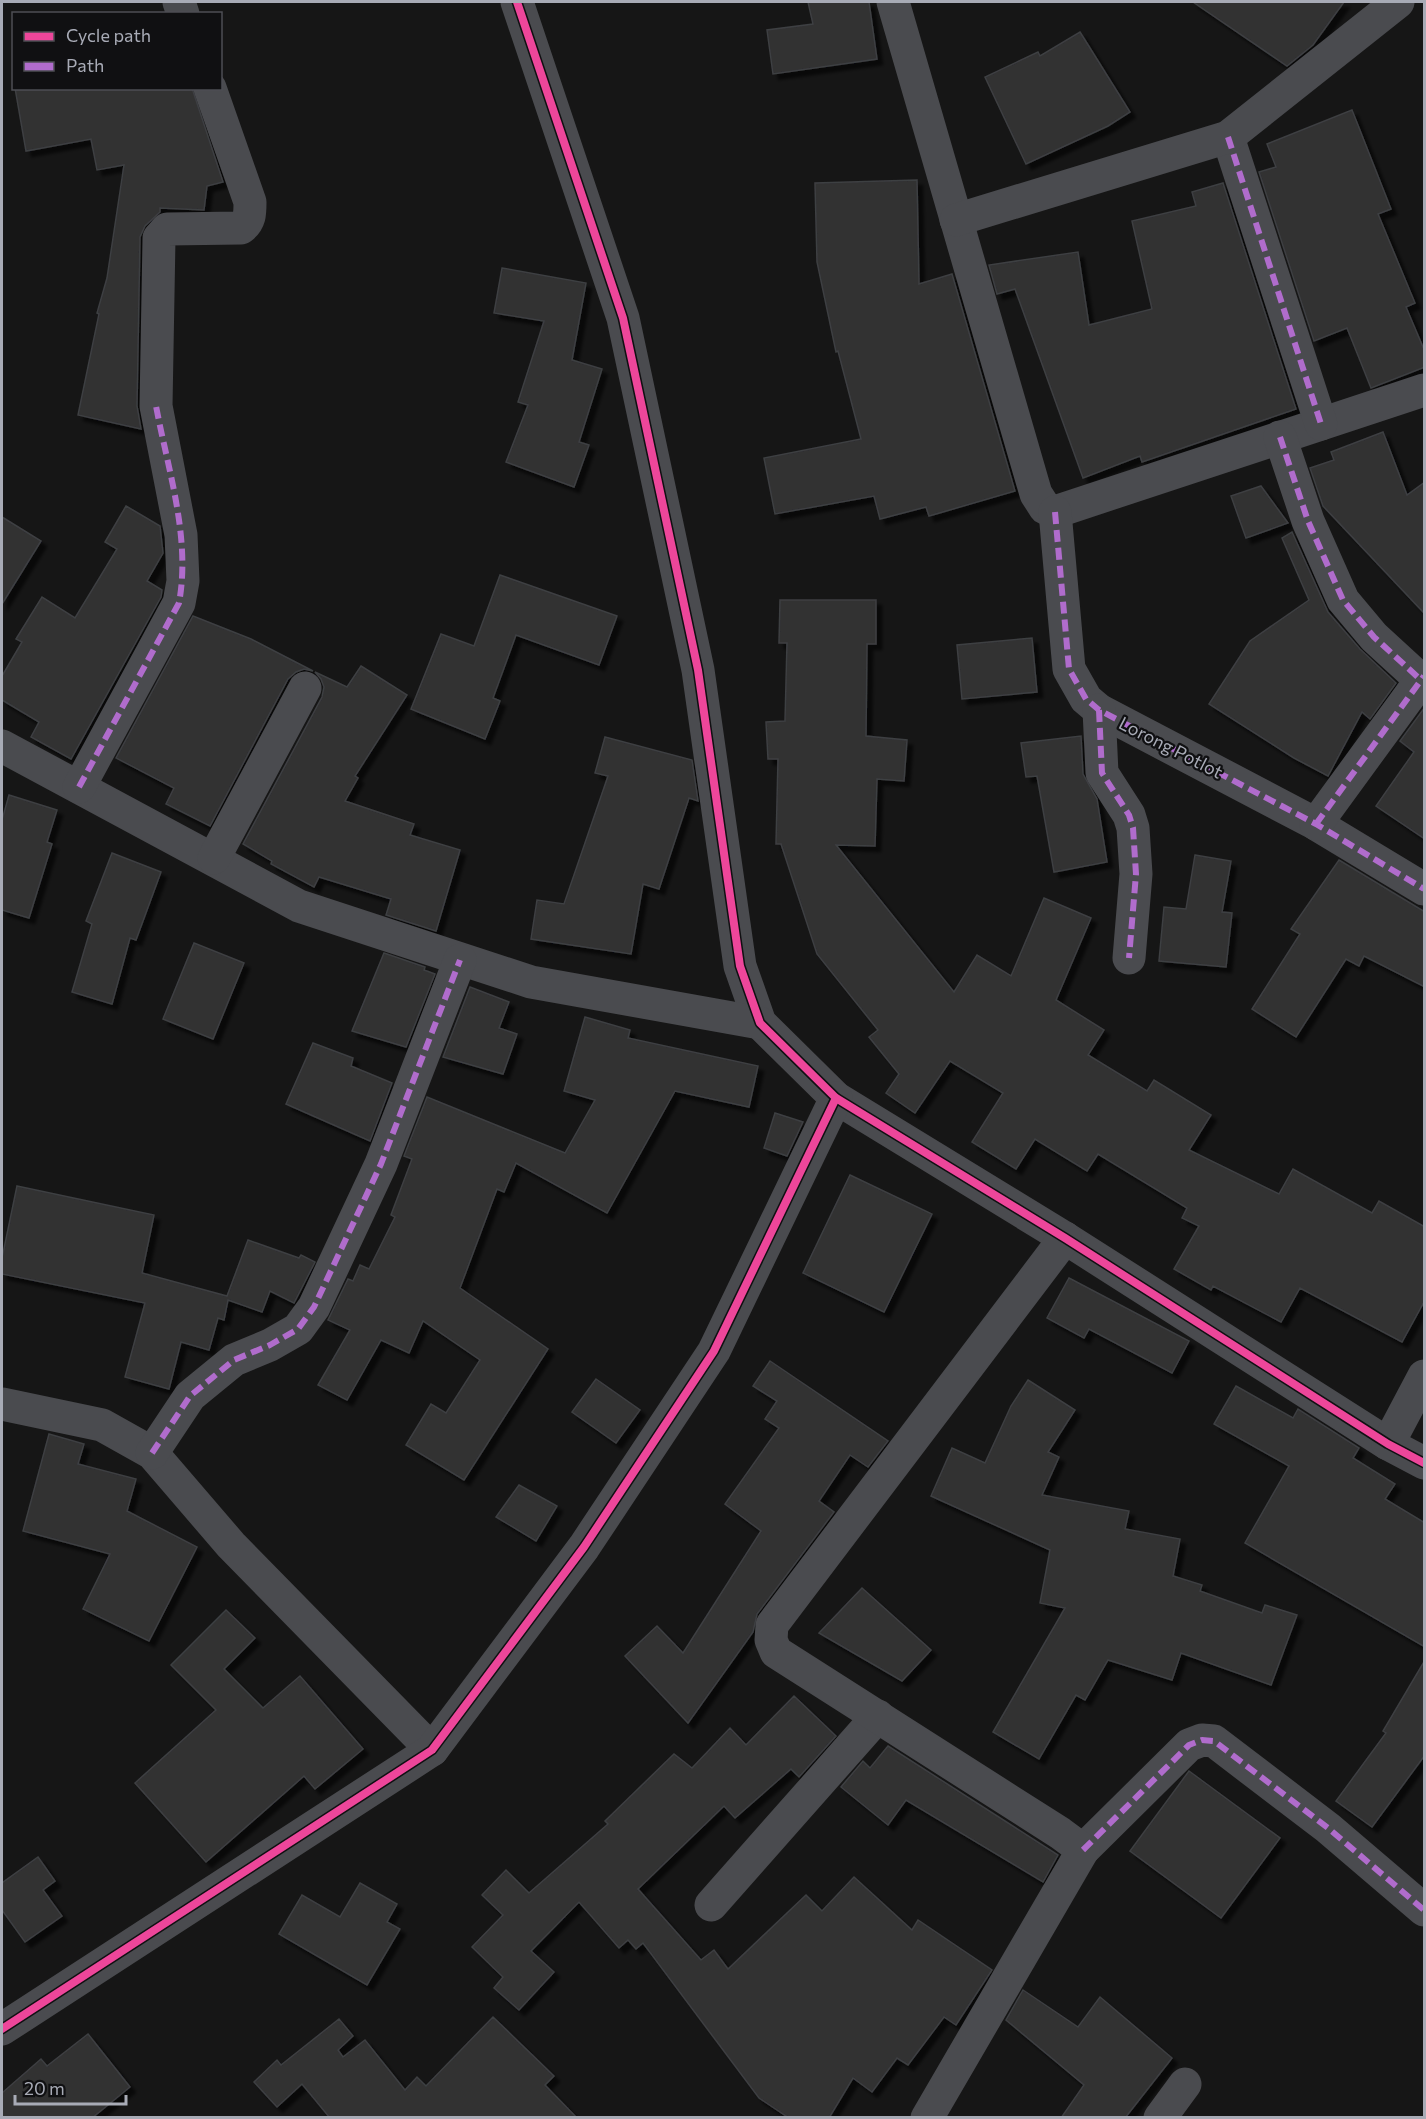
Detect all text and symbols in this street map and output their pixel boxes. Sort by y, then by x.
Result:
legend [12,12,222,90]
text: Cycle path [66,24,151,46]
text: Path [66,54,104,76]
street label: Lorong Potlot [1115,711,1227,783]
scale bar [15,2068,126,2106]
text: 20 m [24,2077,65,2099]

